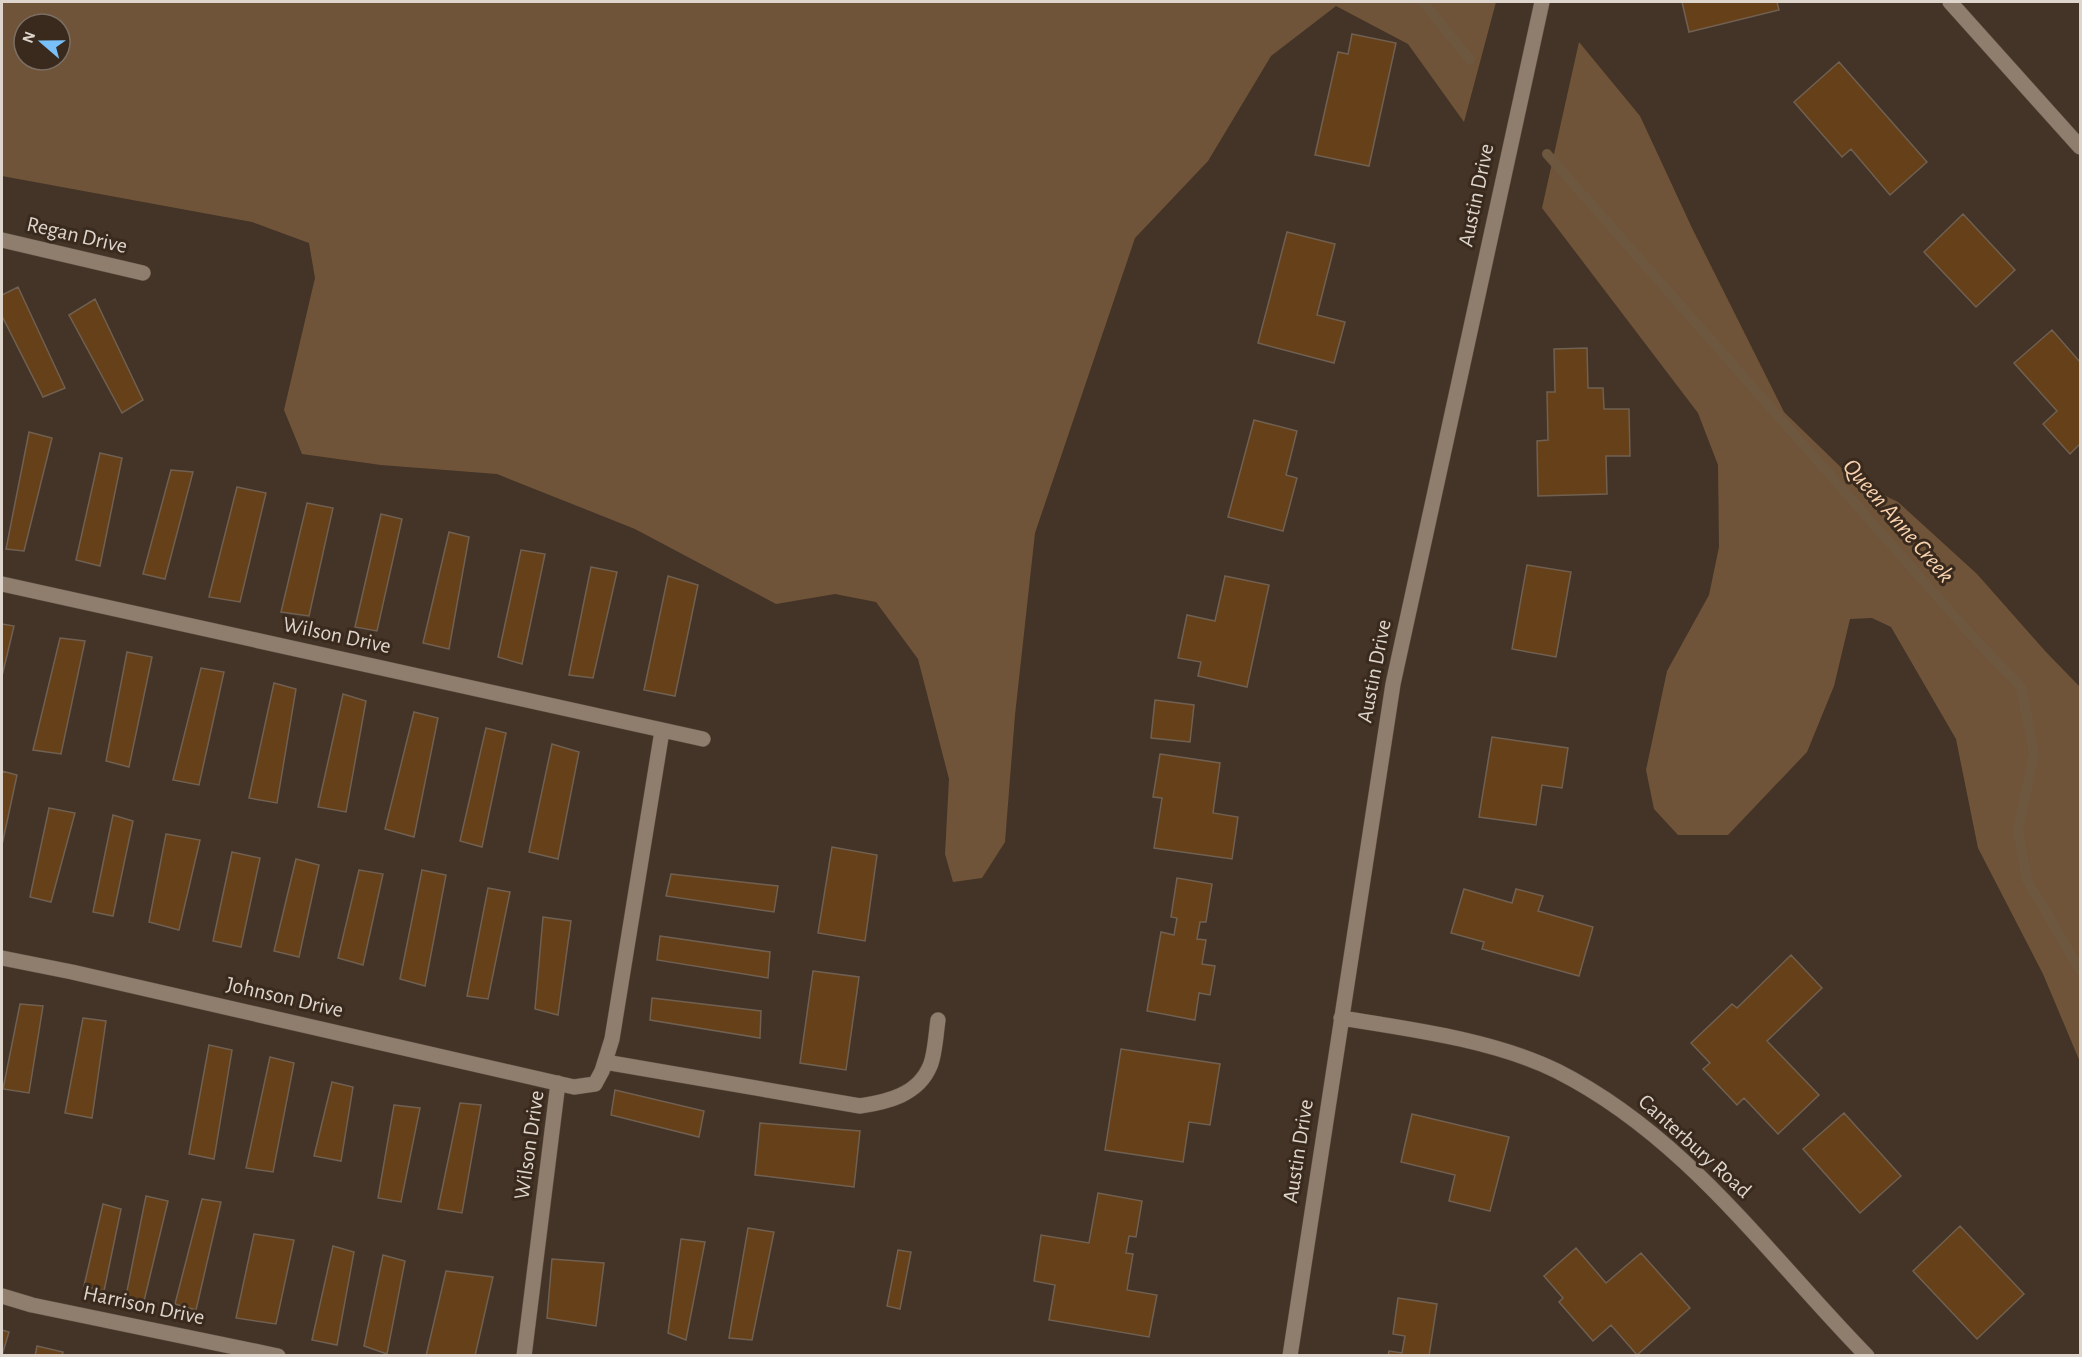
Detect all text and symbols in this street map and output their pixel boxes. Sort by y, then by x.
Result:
north arrow [12,12,72,72]
text: N [19,29,38,45]
street label: Austin Drive [1454,141,1498,249]
street label: Regan Drive [25,213,129,257]
water label: Queen Anne Creek [1838,454,1958,588]
street label: Wilson Drive [281,613,393,657]
street label: Austin Drive [1353,617,1395,725]
street label: Johnson Drive [224,973,346,1021]
street label: Wilson Drive [510,1089,548,1201]
street label: Canterbury Road [1634,1090,1756,1202]
street label: Austin Drive [1279,1098,1317,1204]
street label: Harrison Drive [81,1281,207,1329]

